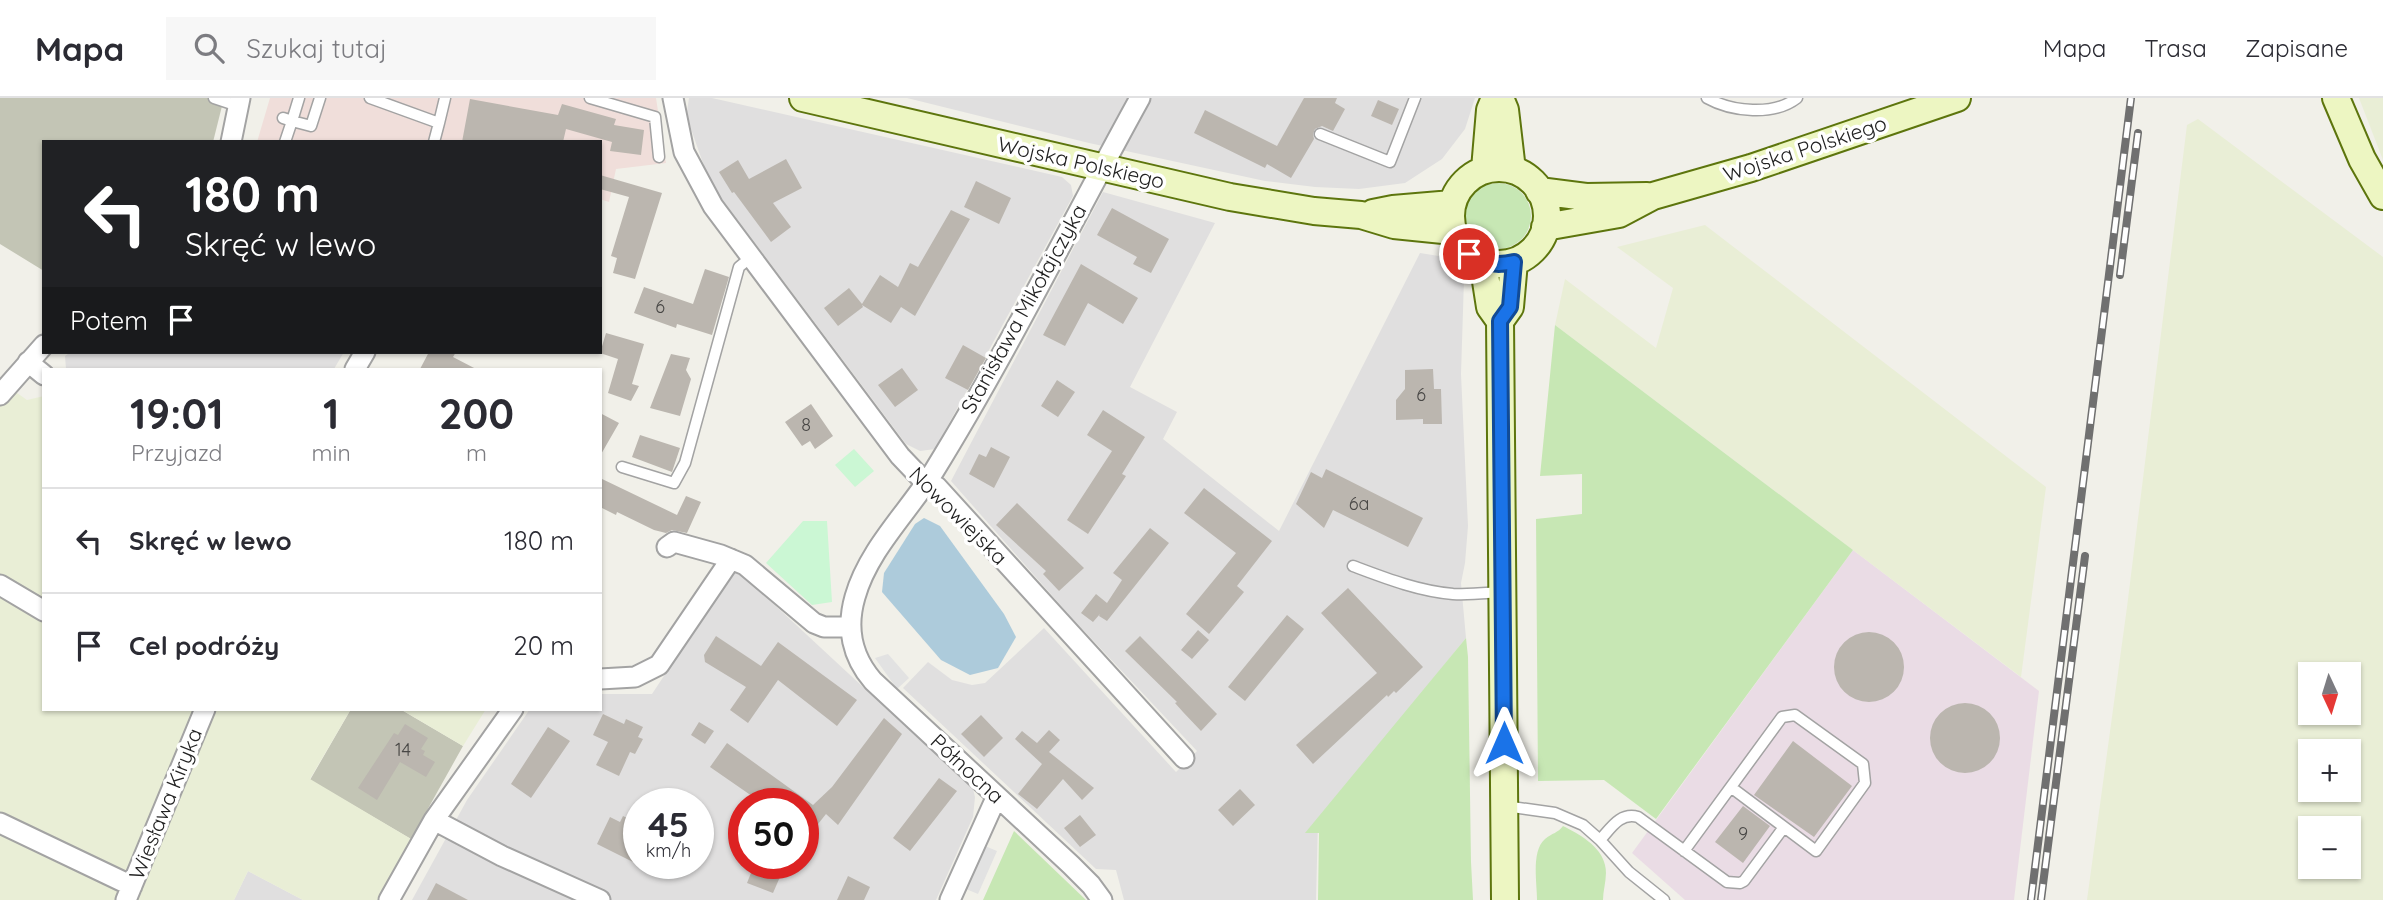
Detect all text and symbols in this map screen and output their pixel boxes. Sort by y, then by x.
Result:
search box [166,17,656,80]
text: Mapa [35,28,124,69]
icon: search [190,29,228,67]
text: Szukaj tutaj [246,32,387,65]
text: Mapa [2043,33,2106,63]
text: Trasa [2144,33,2207,63]
text: Zapisane [2245,33,2348,63]
street label: Wojska Polskiego [1720,109,1890,187]
street label: Wojska Polskiego [995,130,1167,194]
text: 180 m [185,163,320,224]
icon: left [70,168,161,259]
street label: Stanisława Mikołajczyka [955,199,1092,418]
text: Skręć w lewo [185,224,376,264]
pin [1439,224,1499,284]
icon: arrive [1450,235,1488,273]
house number: 6 [655,295,665,318]
icon: arrive [162,301,200,339]
text: Potem [70,304,148,337]
house number: 6 [1416,383,1426,406]
text: 19:01 [130,387,224,440]
text: 1 [323,387,339,440]
text: 200 [439,387,514,440]
house number: 8 [801,413,811,436]
text: Przyjazd [131,438,223,467]
text: min [312,438,351,467]
text: m [466,438,487,467]
street label: Nowowiejska [904,461,1013,570]
house number: 6a [1349,492,1369,515]
icon: left [70,522,108,560]
text: Skręć w lewo [129,524,292,557]
text: 180 m [504,524,574,557]
icon: arrive [70,627,108,665]
text: Cel podróży [129,629,279,662]
text: 20 m [513,629,574,662]
north arrow [2298,662,2361,724]
map controls [2298,662,2361,879]
position arrow [1467,706,1541,780]
street label: Wiesława Kiryka [123,724,207,883]
street label: Północna [926,728,1010,809]
house number: 14 [395,738,411,761]
button: + [2298,739,2361,802]
speed limit sign: 50 [728,788,819,879]
text: 45 [648,802,689,846]
button: − [2298,816,2361,879]
house number: 9 [1738,822,1748,845]
text: km/h [646,839,691,862]

